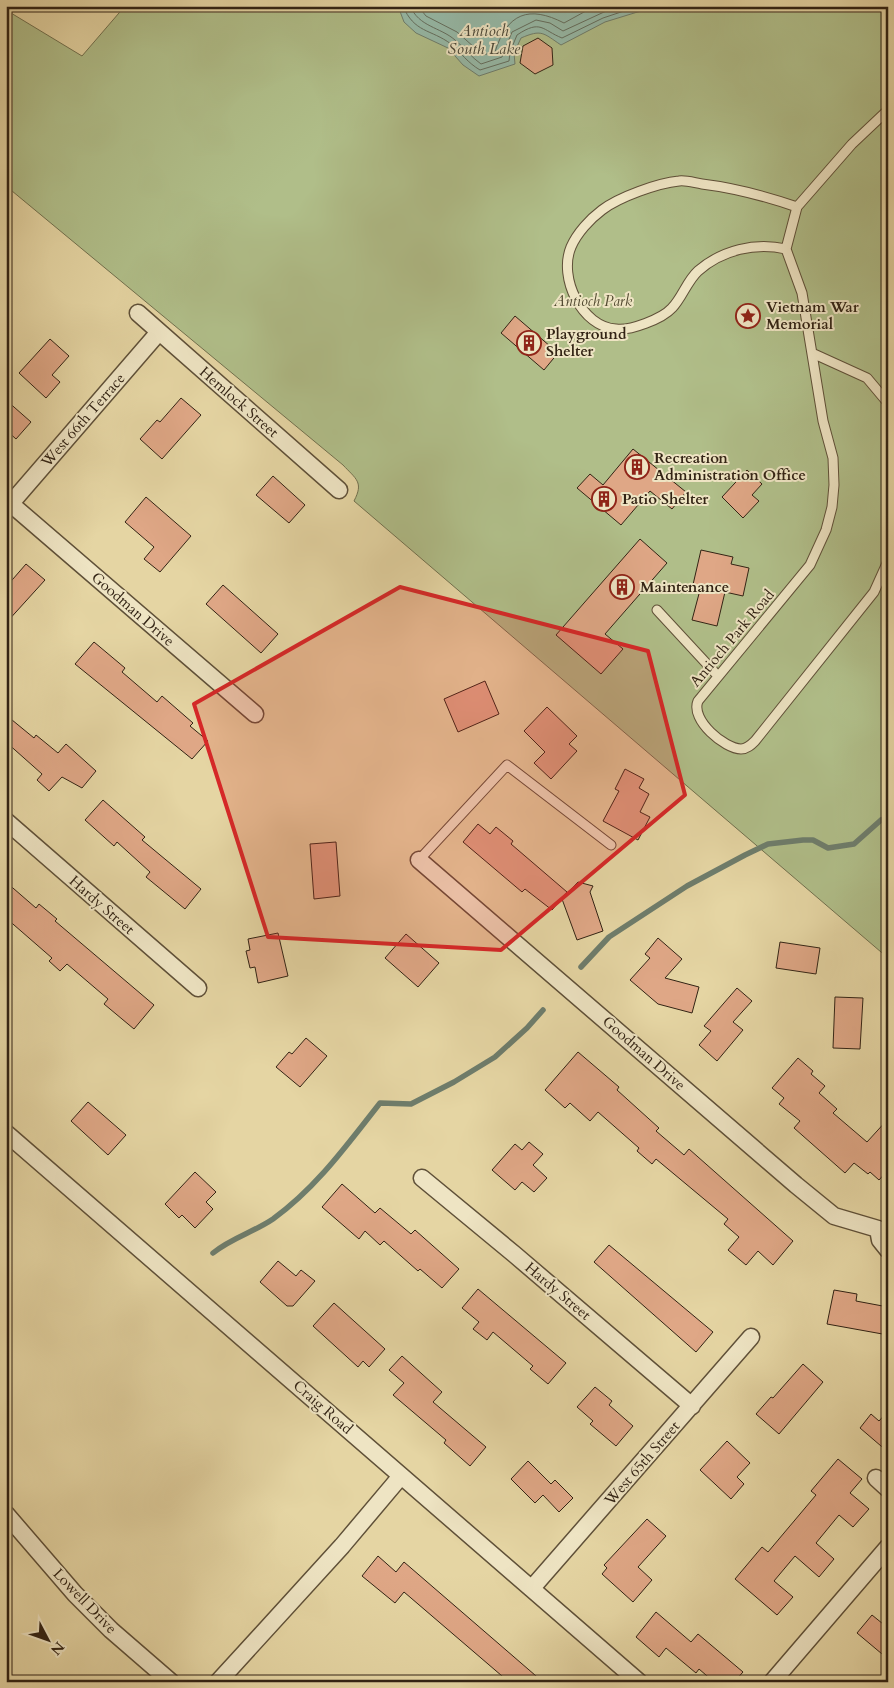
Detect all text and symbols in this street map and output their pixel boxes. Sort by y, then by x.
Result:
water label: Antioch South Lake [448,20,521,60]
park label: Antioch Park [553,291,633,311]
place label: Vietnam War Memorial [766,297,860,334]
place icon: Vietnam War Memorial [735,303,761,329]
place label: Playground Shelter [546,324,627,361]
building icon: Playground Shelter [516,330,542,356]
street label: Hemlock Street [195,362,283,442]
street label: West 66th Terrace [36,369,130,472]
place label: Recreation Administration Office [654,448,806,485]
building icon: Recreation Administration Office [624,454,650,480]
building icon: Patio Shelter [591,486,617,512]
place label: Patio Shelter [622,489,709,509]
street label: Goodman Drive [87,567,179,651]
building icon: Maintenance [609,574,635,600]
place label: Maintenance [640,577,729,597]
street label: Antioch Park Road [685,585,779,691]
street label: Hardy Street [65,871,139,939]
street label: Goodman Drive [598,1011,690,1095]
street label: Hardy Street [521,1257,595,1325]
street label: Craig Road [289,1375,357,1439]
street label: West 65th Street [599,1416,684,1510]
street label: Lowell Drive [49,1564,121,1638]
north arrow [22,1616,72,1666]
text: N [46,1637,69,1659]

